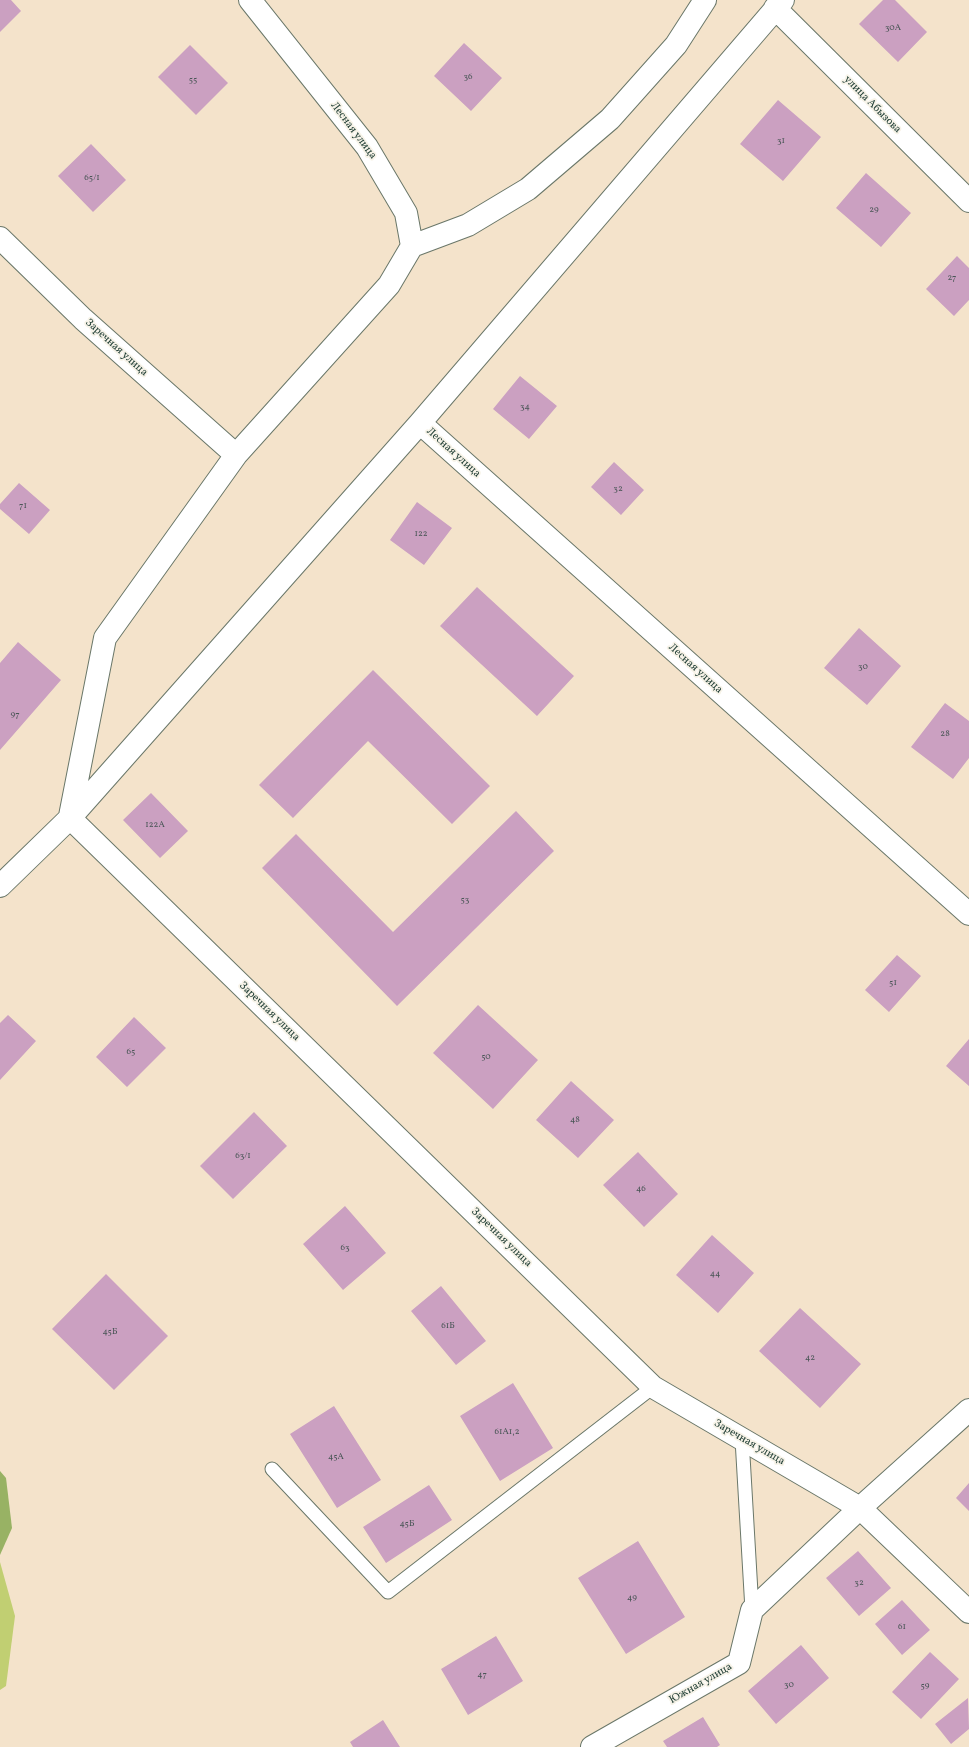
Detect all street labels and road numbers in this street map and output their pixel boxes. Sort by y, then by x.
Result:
street label: улица Абызова [841,74,903,136]
street label: Лесная улица [327,100,379,162]
street label: Заречная улица [82,316,150,380]
street label: Лесная улица [423,425,483,481]
street label: Лесная улица [665,641,725,697]
street label: Заречная улица [236,980,302,1044]
street label: Заречная улица [468,1206,534,1270]
street label: Заречная улица [711,1417,787,1469]
street label: Южная улица [667,1661,735,1707]

